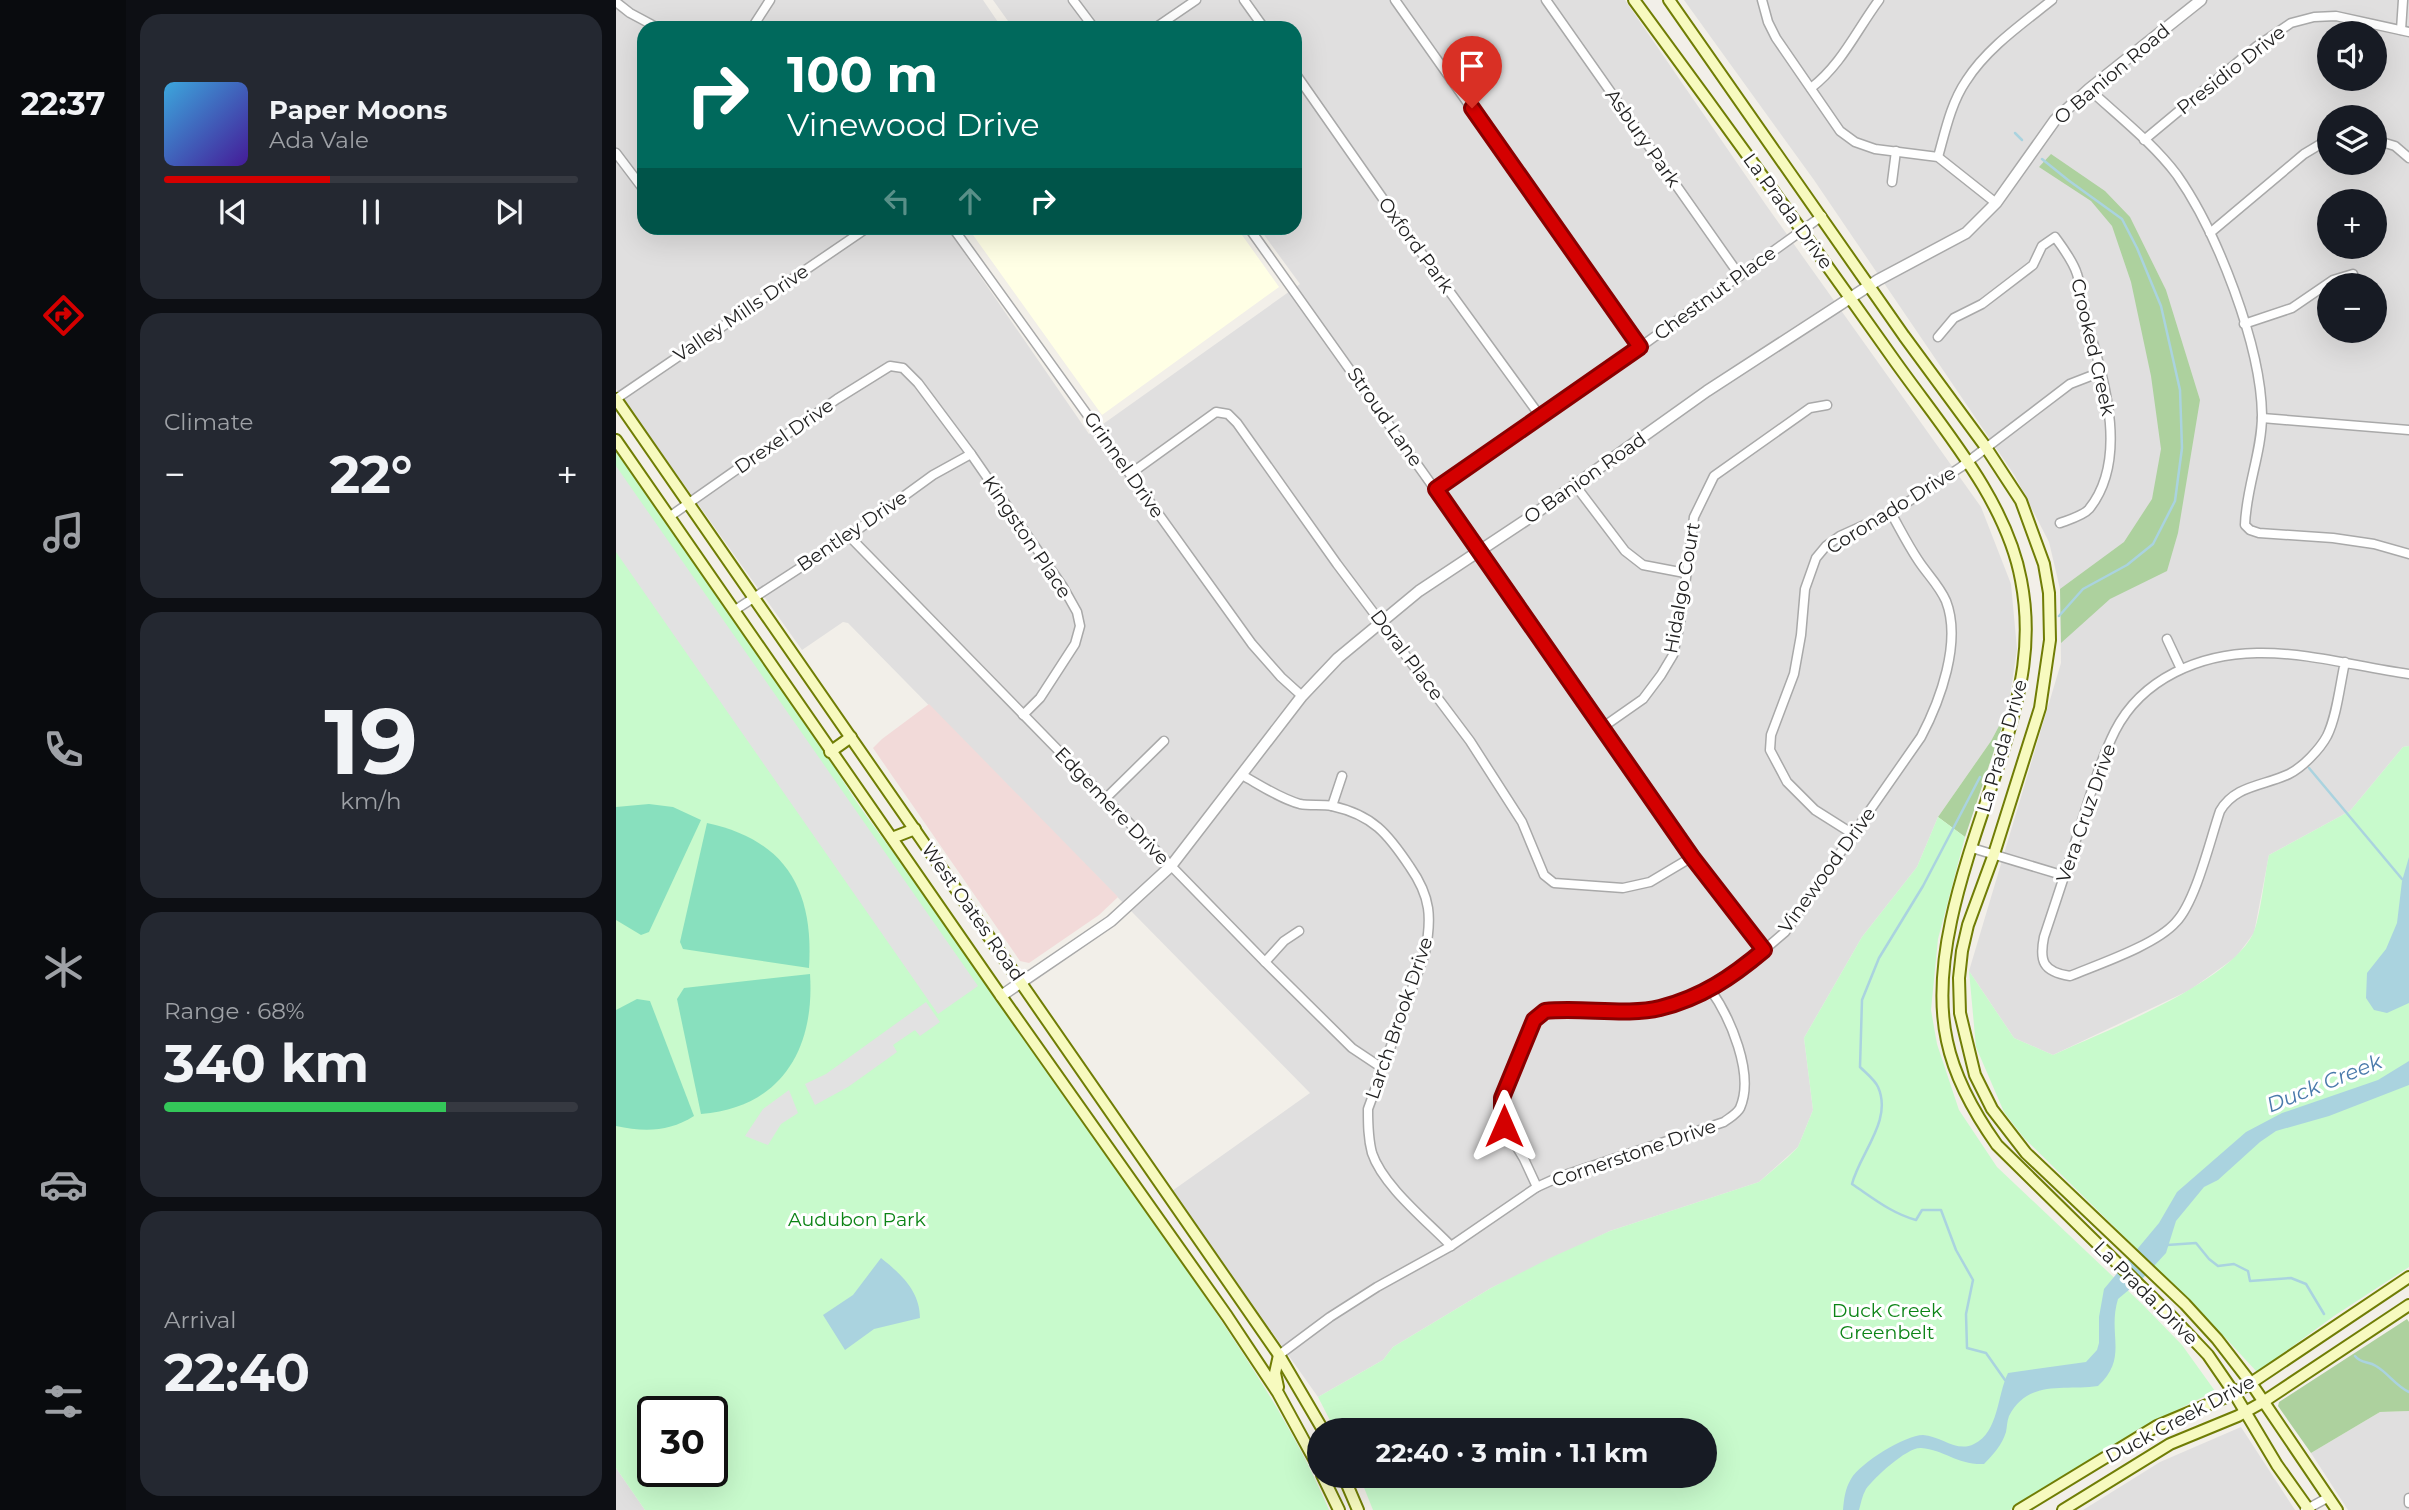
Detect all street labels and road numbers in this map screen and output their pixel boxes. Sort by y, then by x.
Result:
street label: O Banion Road [2050,19,2174,129]
street label: Presidio Drive [2172,21,2290,119]
street label: Asbury Park [1601,84,1686,192]
street label: La Prada Drive [1738,149,1838,273]
street label: Oxford Park [1374,193,1459,298]
street label: Chestnut Place [1650,241,1780,345]
street label: Valley Mills Drive [669,259,813,367]
street label: Crooked Creek [2066,276,2120,418]
street label: Stroud Lane [1342,363,1428,471]
street label: Drexel Drive [730,393,838,479]
street label: Grinnel Drive [1079,407,1169,523]
street label: O Banion Road [1519,427,1651,529]
street label: Coronado Drive [1822,461,1960,559]
street label: Kingston Place [978,471,1076,603]
street label: Bentley Drive [793,486,911,576]
street label: Hidalgo Court [1659,520,1705,655]
street label: Doral Place [1365,605,1449,705]
street label: La Prada Drive [1972,677,2032,815]
street label: Vera Cruz Drive [2052,741,2120,885]
street label: Edgemere Drive [1050,742,1174,870]
street label: Vinewood Drive [1774,803,1880,937]
street label: West Oates Road [917,838,1029,986]
street label: Larch Brook Drive [1360,934,1438,1102]
street label: Cornerstone Drive [1549,1114,1719,1192]
street label: La Prada Drive [2089,1236,2203,1350]
street label: Duck Creek Drive [2102,1370,2258,1468]

